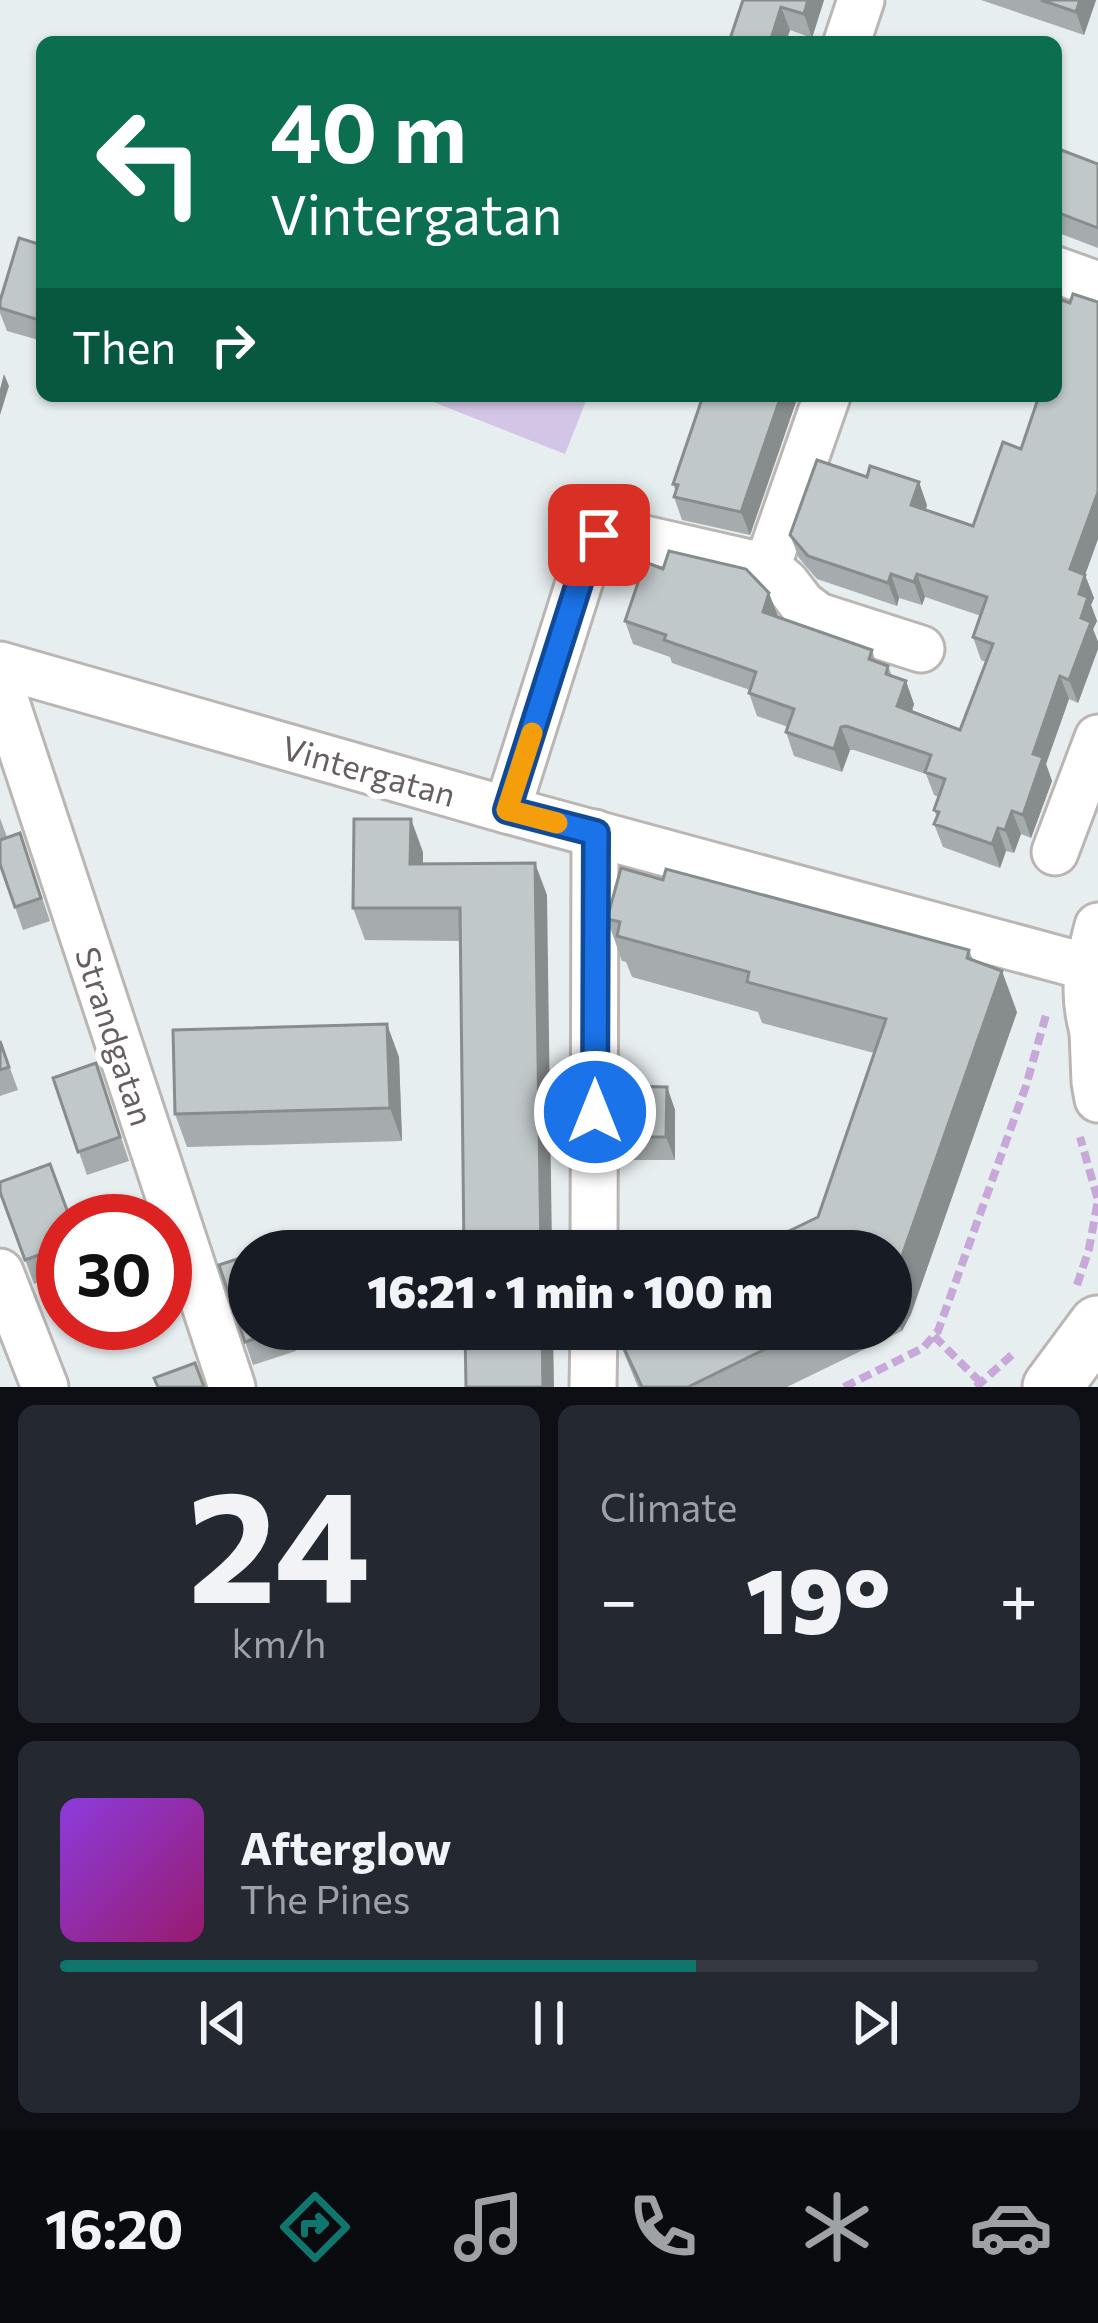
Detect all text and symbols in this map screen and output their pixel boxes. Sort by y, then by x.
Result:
text: 40 m [270,78,467,180]
icon: left [72,84,228,240]
text: Vintergatan [270,180,562,246]
icon: right [200,312,266,378]
text: Then [72,318,176,373]
pin [548,484,650,586]
icon: arrive [566,502,632,568]
street label: Vintergatan [278,726,460,814]
street label: Strandgatan [68,942,164,1130]
position arrow [532,1049,658,1175]
speed limit sign: 30 [36,1194,192,1350]
text: 16:21 · 1 min · 100 m [367,1262,773,1317]
text: 24 [188,1444,370,1635]
text: Climate [600,1482,737,1530]
text: 19° [746,1542,891,1653]
text: − [600,1557,638,1638]
text: + [999,1557,1038,1638]
text: km/h [232,1618,326,1666]
text: Afterglow [240,1819,451,1874]
text: The Pines [240,1874,411,1922]
icon: previous [190,1990,256,2056]
icon: pause [516,1990,582,2056]
icon: next [842,1990,908,2056]
icon: directions [273,2185,357,2269]
icon: music [447,2185,531,2269]
icon: phone [621,2185,705,2269]
icon: climate [795,2185,879,2269]
icon: car [969,2185,1053,2269]
text: 16:20 [45,2194,183,2260]

